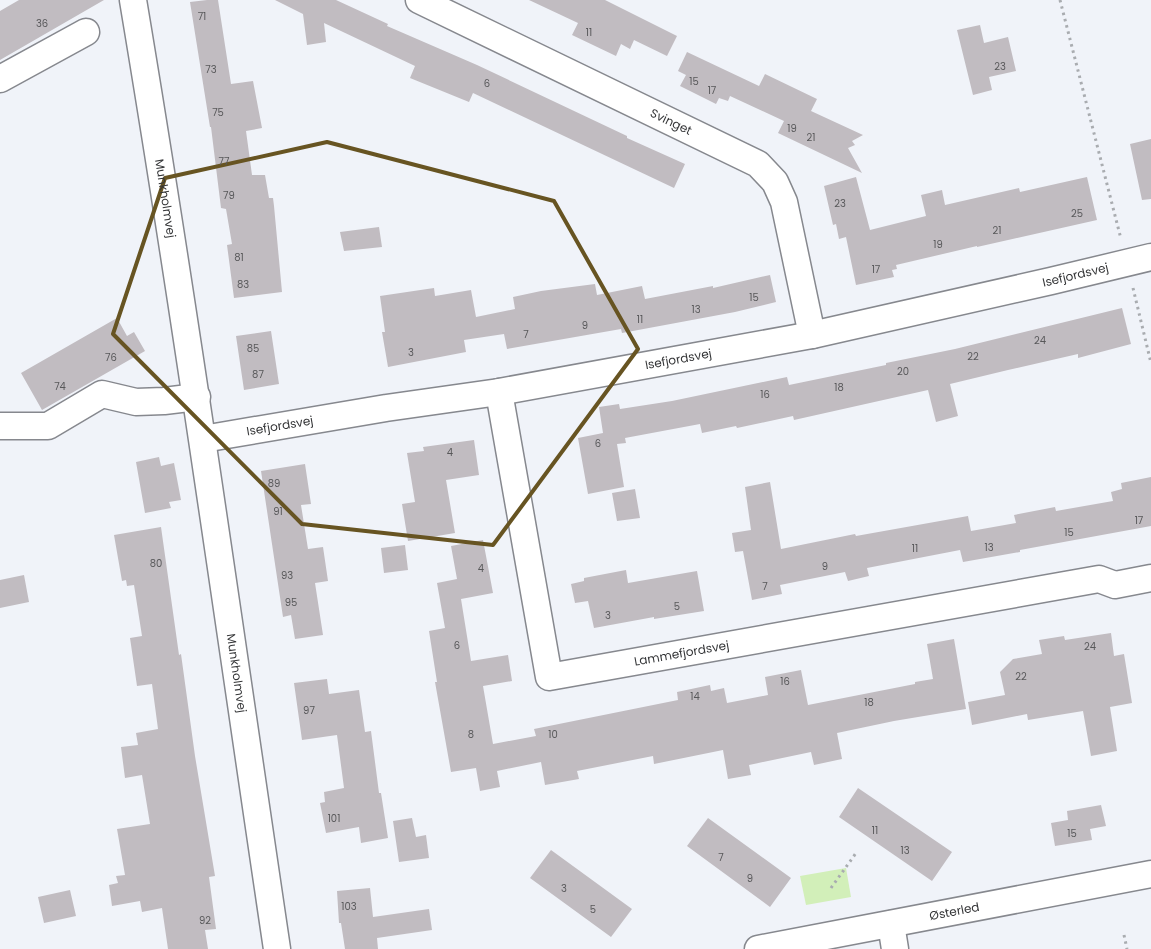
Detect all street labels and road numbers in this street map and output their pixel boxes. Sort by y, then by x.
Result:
street label: Svinget [648,104,695,139]
street label: Munkholmvej [151,158,180,239]
street label: Isefjordsvej [1041,259,1110,291]
street label: Isefjordsvej [644,344,713,373]
street label: Isefjordsvej [245,411,314,439]
street label: Munkholmvej [223,632,251,714]
street label: Lammefjordsvej [633,636,730,670]
street label: Østerled [928,898,981,924]

